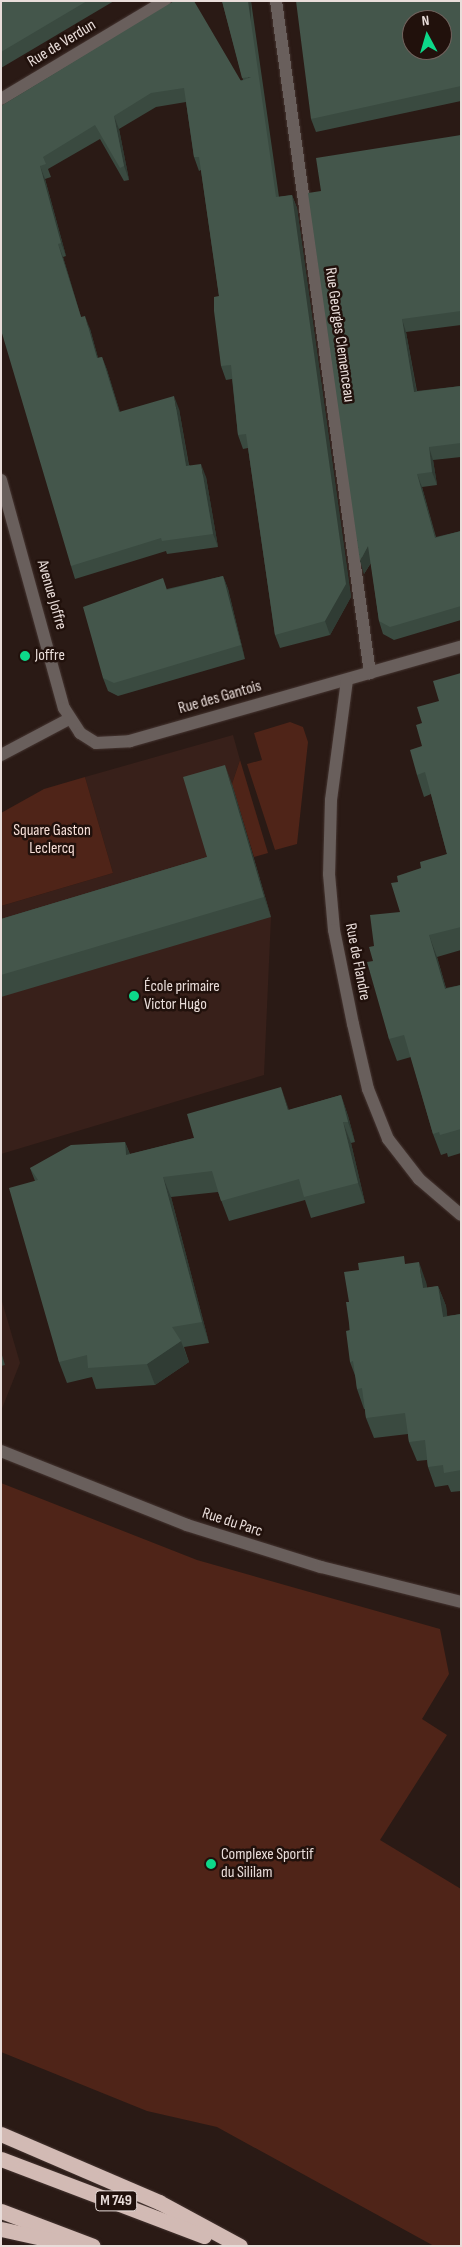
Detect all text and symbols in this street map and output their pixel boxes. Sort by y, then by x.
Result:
north arrow [402,10,452,60]
text: N [421,12,430,29]
street label: Rue de Verdun [24,16,100,72]
street label: Rue Georges Clemenceau [320,266,358,404]
street label: Avenue Joffre [32,558,70,632]
place label: Joffre [35,646,65,666]
marker: Joffre [19,650,31,662]
street label: Rue des Gantois [176,677,264,719]
park label: Square Gaston Leclercq [13,821,91,859]
street label: Rue de Flandre [340,922,374,1002]
place label: École primaire Victor Hugo [144,977,220,1015]
marker: École primaire Victor Hugo [128,990,140,1002]
street label: Rue du Parc [199,1504,265,1542]
place label: Complexe Sportif du Sililam [221,1845,314,1883]
marker: Complexe Sportif du Sililam [205,1858,217,1870]
road number: M 749 [95,2188,137,2214]

